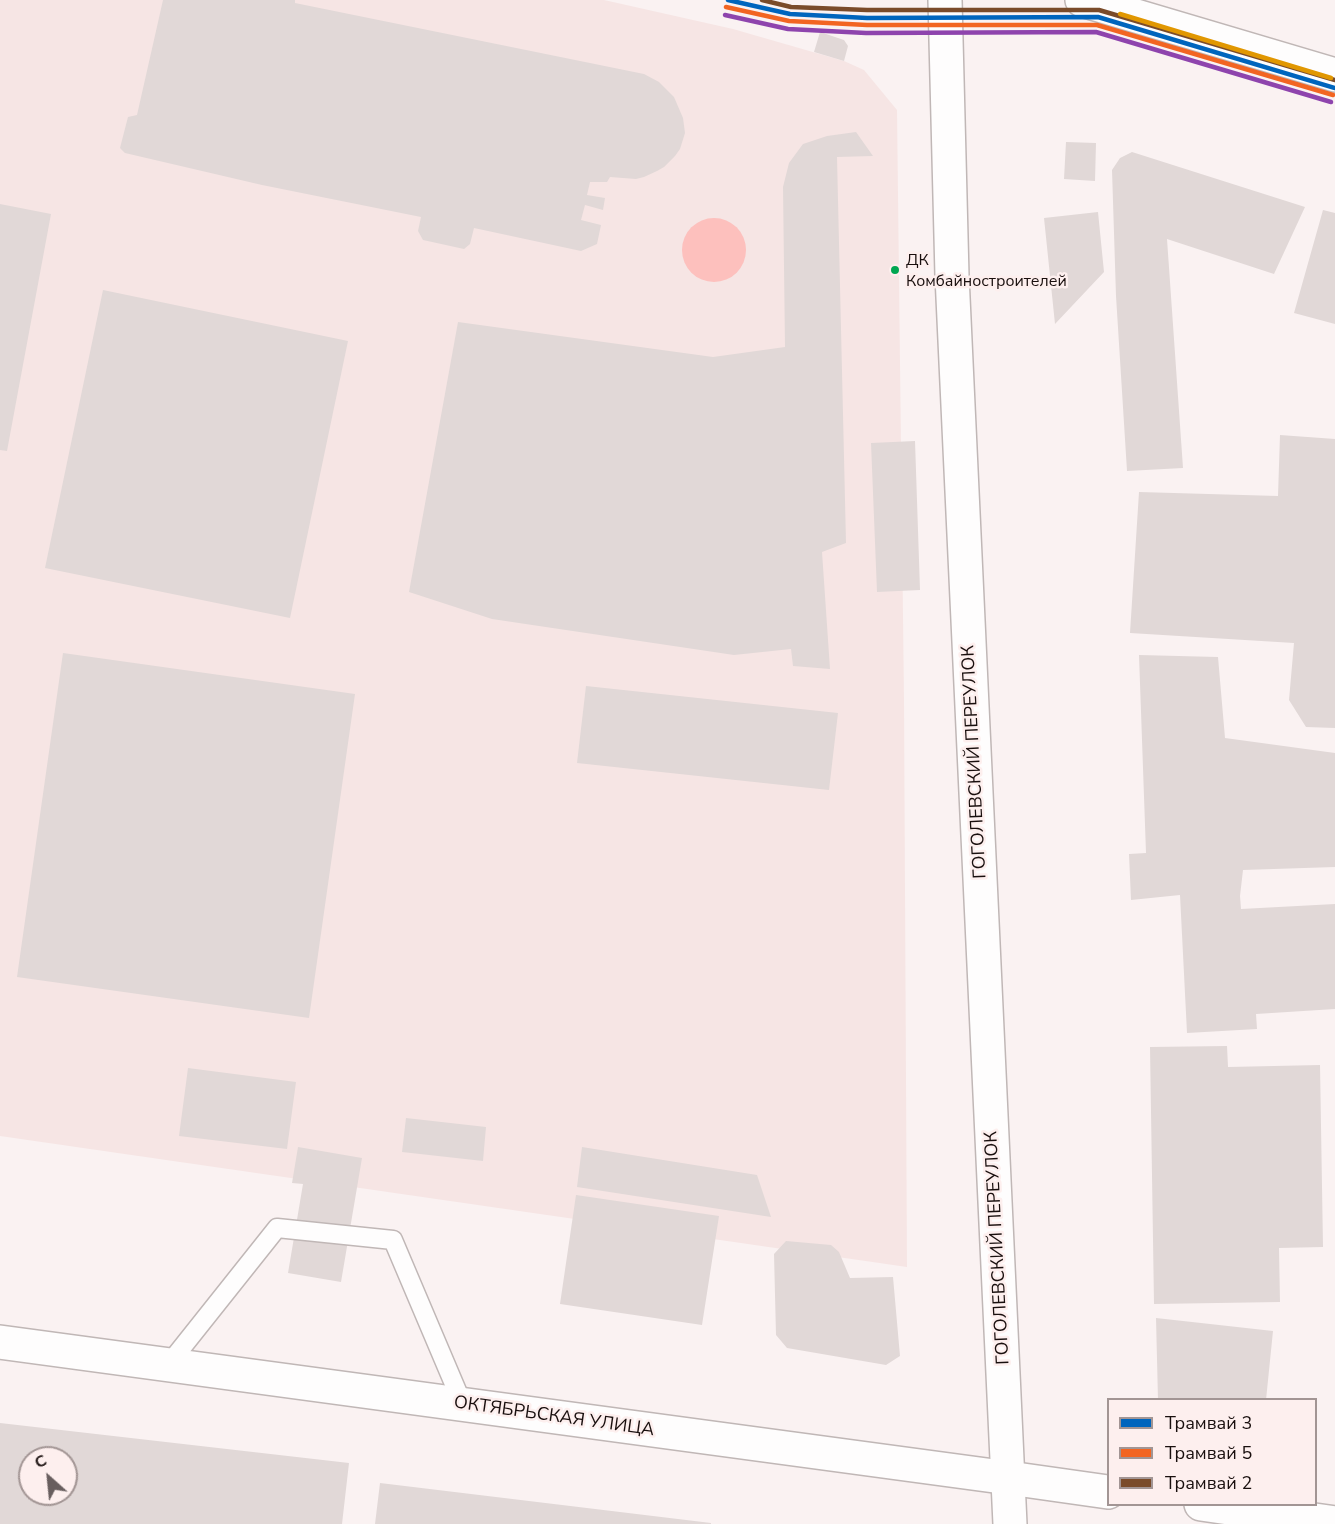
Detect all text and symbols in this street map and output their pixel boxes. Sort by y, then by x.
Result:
place label: ДК Комбайностроителей [906,251,1067,289]
marker: ДК Комбайностроителей [889,264,901,276]
street label: ГОГОЛЕВСКИЙ ПЕРЕУЛОК [958,645,992,879]
street label: ГОГОЛЕВСКИЙ ПЕРЕУЛОК [981,1131,1015,1365]
street label: ОКТЯБРЬСКАЯ УЛИЦА [452,1392,656,1442]
legend [1107,1398,1317,1506]
text: Трамвай 3 [1165,1411,1252,1435]
text: Трамвай 5 [1165,1441,1252,1465]
north arrow [18,1446,78,1506]
text: С [31,1449,51,1474]
text: Трамвай 2 [1165,1471,1252,1495]

